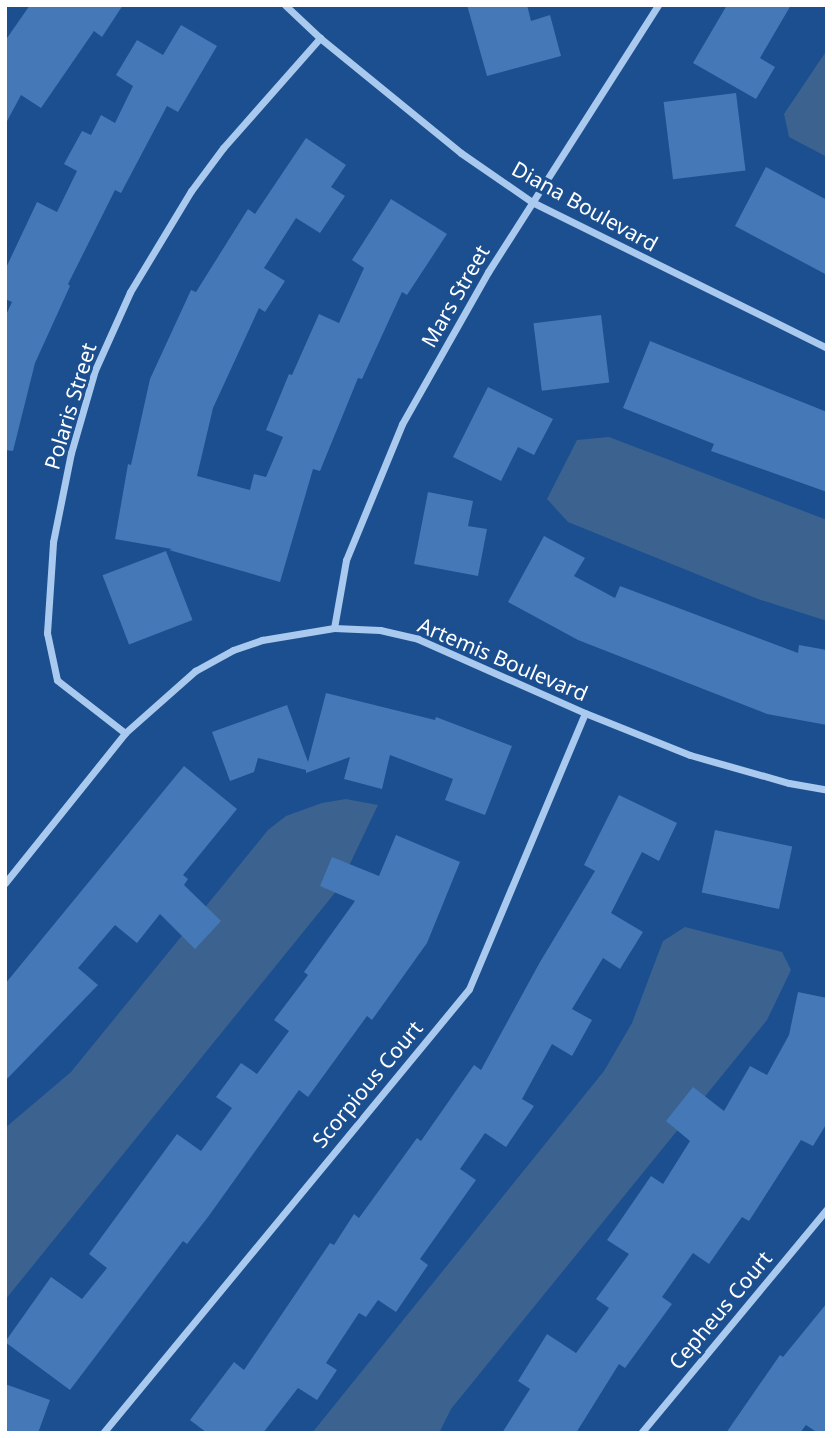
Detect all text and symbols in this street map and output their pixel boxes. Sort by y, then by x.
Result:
street label: Diana Boulevard [508,156,662,256]
street label: Mars Street [416,240,494,352]
street label: Polaris Street [39,340,101,472]
street label: Artemis Boulevard [414,612,592,706]
street label: Scorpious Court [307,1015,427,1153]
street label: Cepheus Court [663,1246,777,1374]

